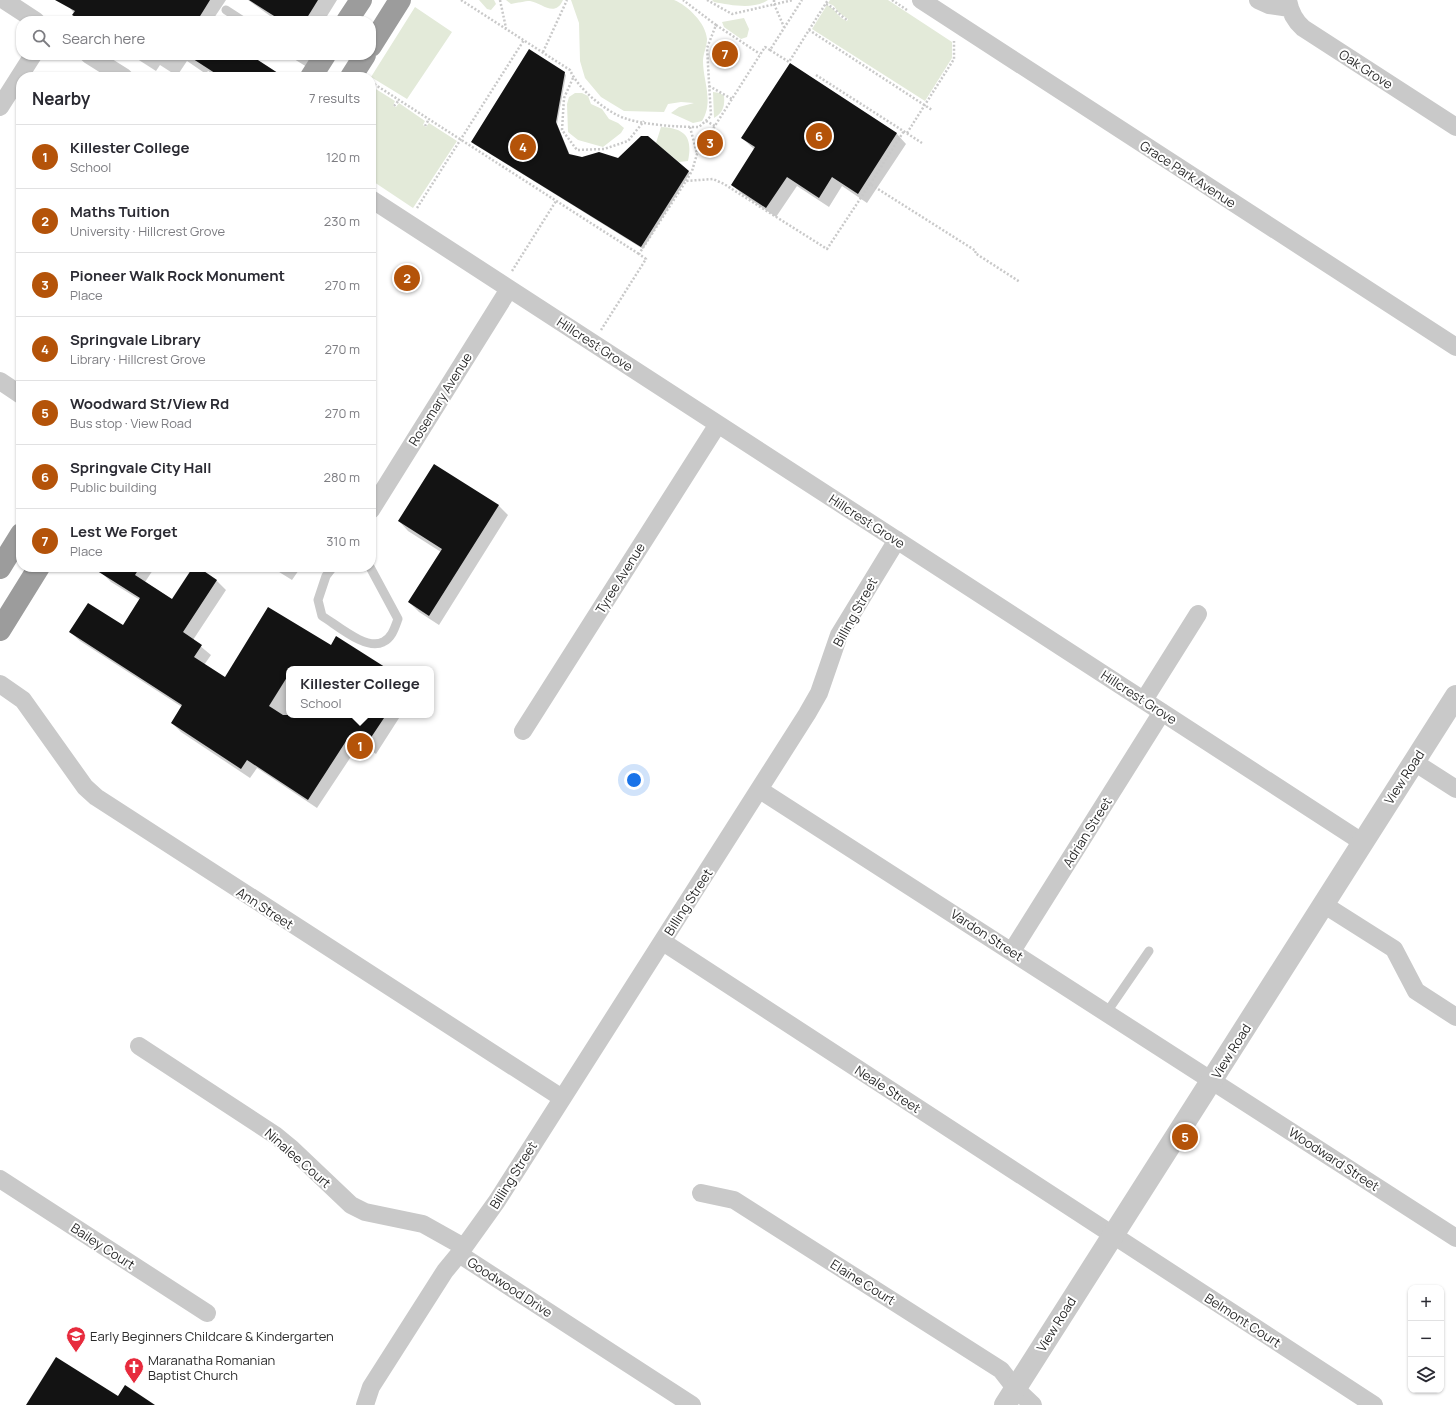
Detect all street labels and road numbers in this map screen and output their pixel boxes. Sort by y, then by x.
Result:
street label: Oak Grove [1336,45,1397,93]
street label: Grace Park Avenue [1137,136,1240,212]
street label: Hillcrest Grove [554,313,637,375]
street label: Rosemary Avenue [404,349,476,449]
street label: Hillcrest Grove [826,490,909,552]
street label: Tyree Avenue [591,539,649,617]
street label: Billing Street [829,574,881,650]
street label: Hillcrest Grove [1098,666,1181,728]
street label: View Road [1380,746,1428,808]
street label: Adrian Street [1058,794,1116,870]
street label: Billing Street [660,865,716,939]
street label: Ann Street [233,883,297,933]
street label: Vardon Street [947,905,1027,965]
street label: View Road [1207,1020,1255,1082]
street label: Neale Street [852,1061,924,1117]
street label: Woodward Street [1285,1123,1383,1195]
street label: Ninalee Court [261,1124,335,1192]
street label: Billing Street [485,1138,541,1212]
street label: Bailey Court [68,1219,138,1273]
street label: Goodwood Drive [464,1253,556,1321]
street label: Elaine Court [827,1255,899,1309]
street label: Belmont Court [1201,1289,1285,1351]
street label: View Road [1032,1293,1080,1355]

